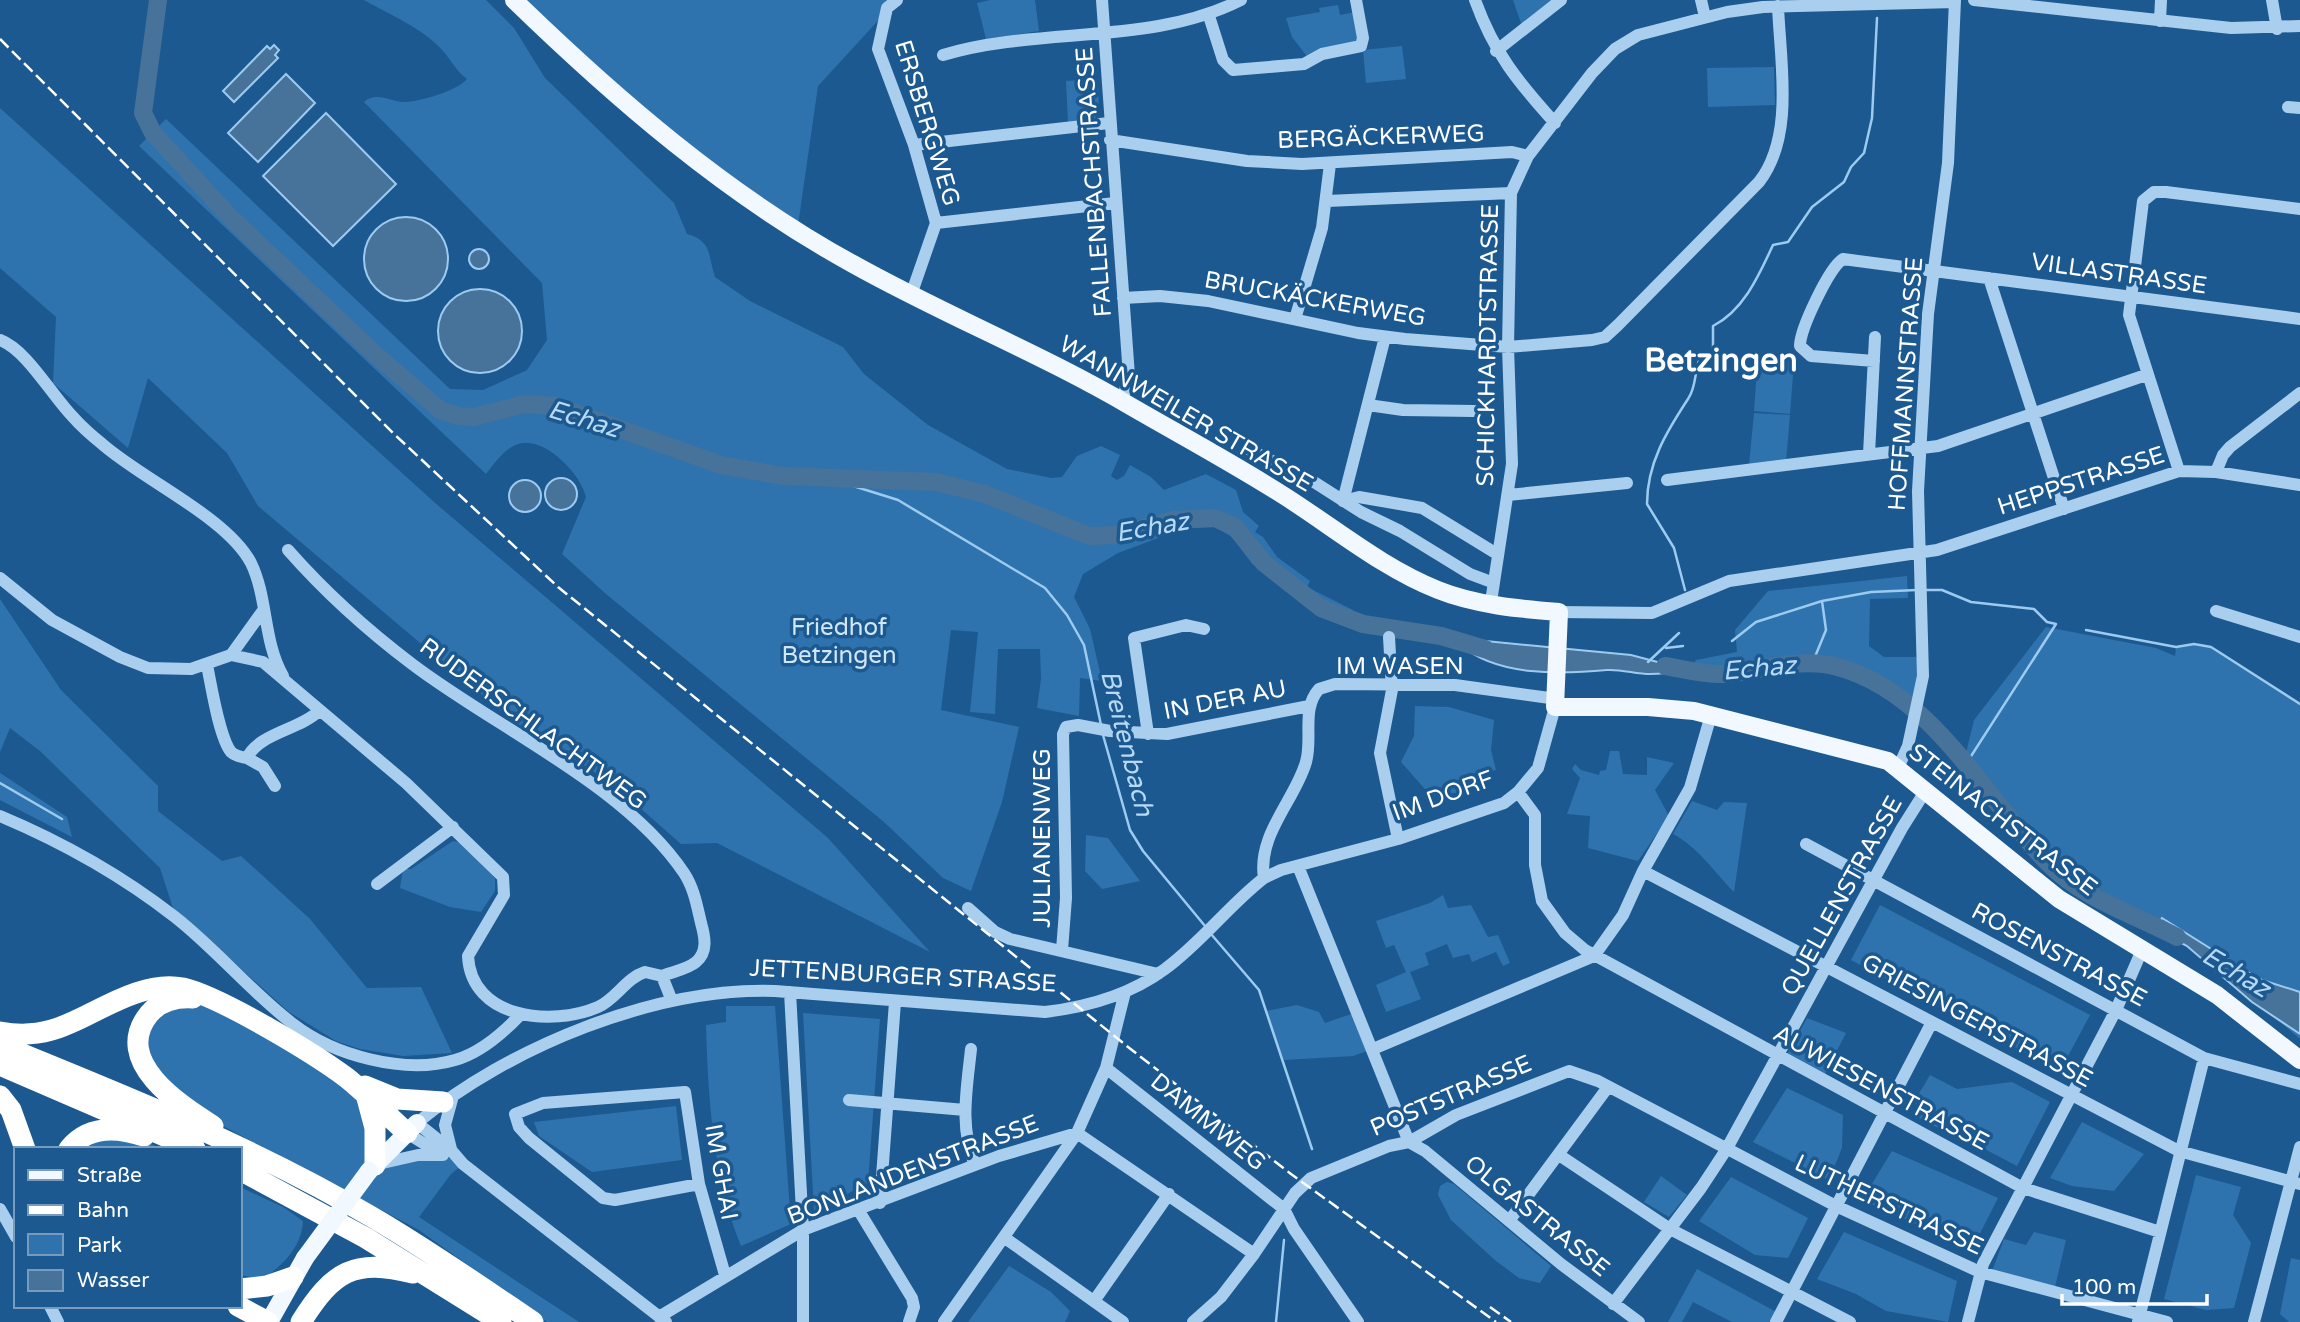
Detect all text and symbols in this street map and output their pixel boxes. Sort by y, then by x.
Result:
street label: ERSBERGWEG [888,37,966,209]
street label: FALLENBACHSTRASSE [1070,46,1118,318]
street label: BERGÄCKERWEG [1277,119,1485,155]
street label: SCHICKHARDTSTRASSE [1471,203,1505,487]
street label: VILLASTRASSE [2029,247,2209,301]
street label: HOFFMANNSTRASSE [1883,256,1929,512]
street label: BRUCKÄCKERWEG [1202,265,1428,333]
street label: WANNWEILER STRASSE [1054,329,1318,499]
district label: Betzingen [1644,342,1798,380]
water label: Echaz [544,393,626,445]
street label: HEPPSTRASSE [1994,440,2168,522]
water label: Echaz [1113,505,1193,549]
park label: Friedhof Betzingen [781,613,897,670]
street label: RUDERSCHLACHTWEG [414,632,652,816]
water label: Echaz [1721,649,1799,687]
street label: IM WASEN [1336,652,1464,681]
water label: Breitenbach [1094,667,1160,820]
street label: IN DER AU [1161,674,1289,726]
street label: STEINACHSTRASSE [1903,738,2103,902]
street label: JULIANENWEG [1028,748,1057,928]
street label: IM DORF [1388,764,1498,828]
street label: QUELLENSTRASSE [1775,791,1909,1001]
street label: ROSENSTRASSE [1966,897,2152,1013]
water label: Echaz [2197,940,2277,1005]
street label: GRIESINGERSTRASSE [1857,948,2097,1094]
street label: JETTENBURGER STRASSE [749,953,1057,999]
street label: AUWIESENSTRASSE [1768,1019,1994,1157]
street label: POSTSTRASSE [1366,1049,1536,1143]
street label: DAMMWEG [1145,1067,1271,1177]
street label: BONLANDENSTRASSE [783,1109,1043,1231]
street label: IM GHAI [698,1122,744,1222]
legend [14,1147,242,1308]
street label: OLGASTRASSE [1459,1149,1615,1283]
street label: LUTHERSTRASSE [1790,1149,1988,1261]
text: Straße [77,1163,142,1188]
text: Bahn [77,1198,129,1223]
text: Park [77,1233,122,1258]
scale bar [2062,1262,2207,1306]
text: Wasser [77,1268,149,1293]
text: 100 m [2072,1275,2136,1300]

